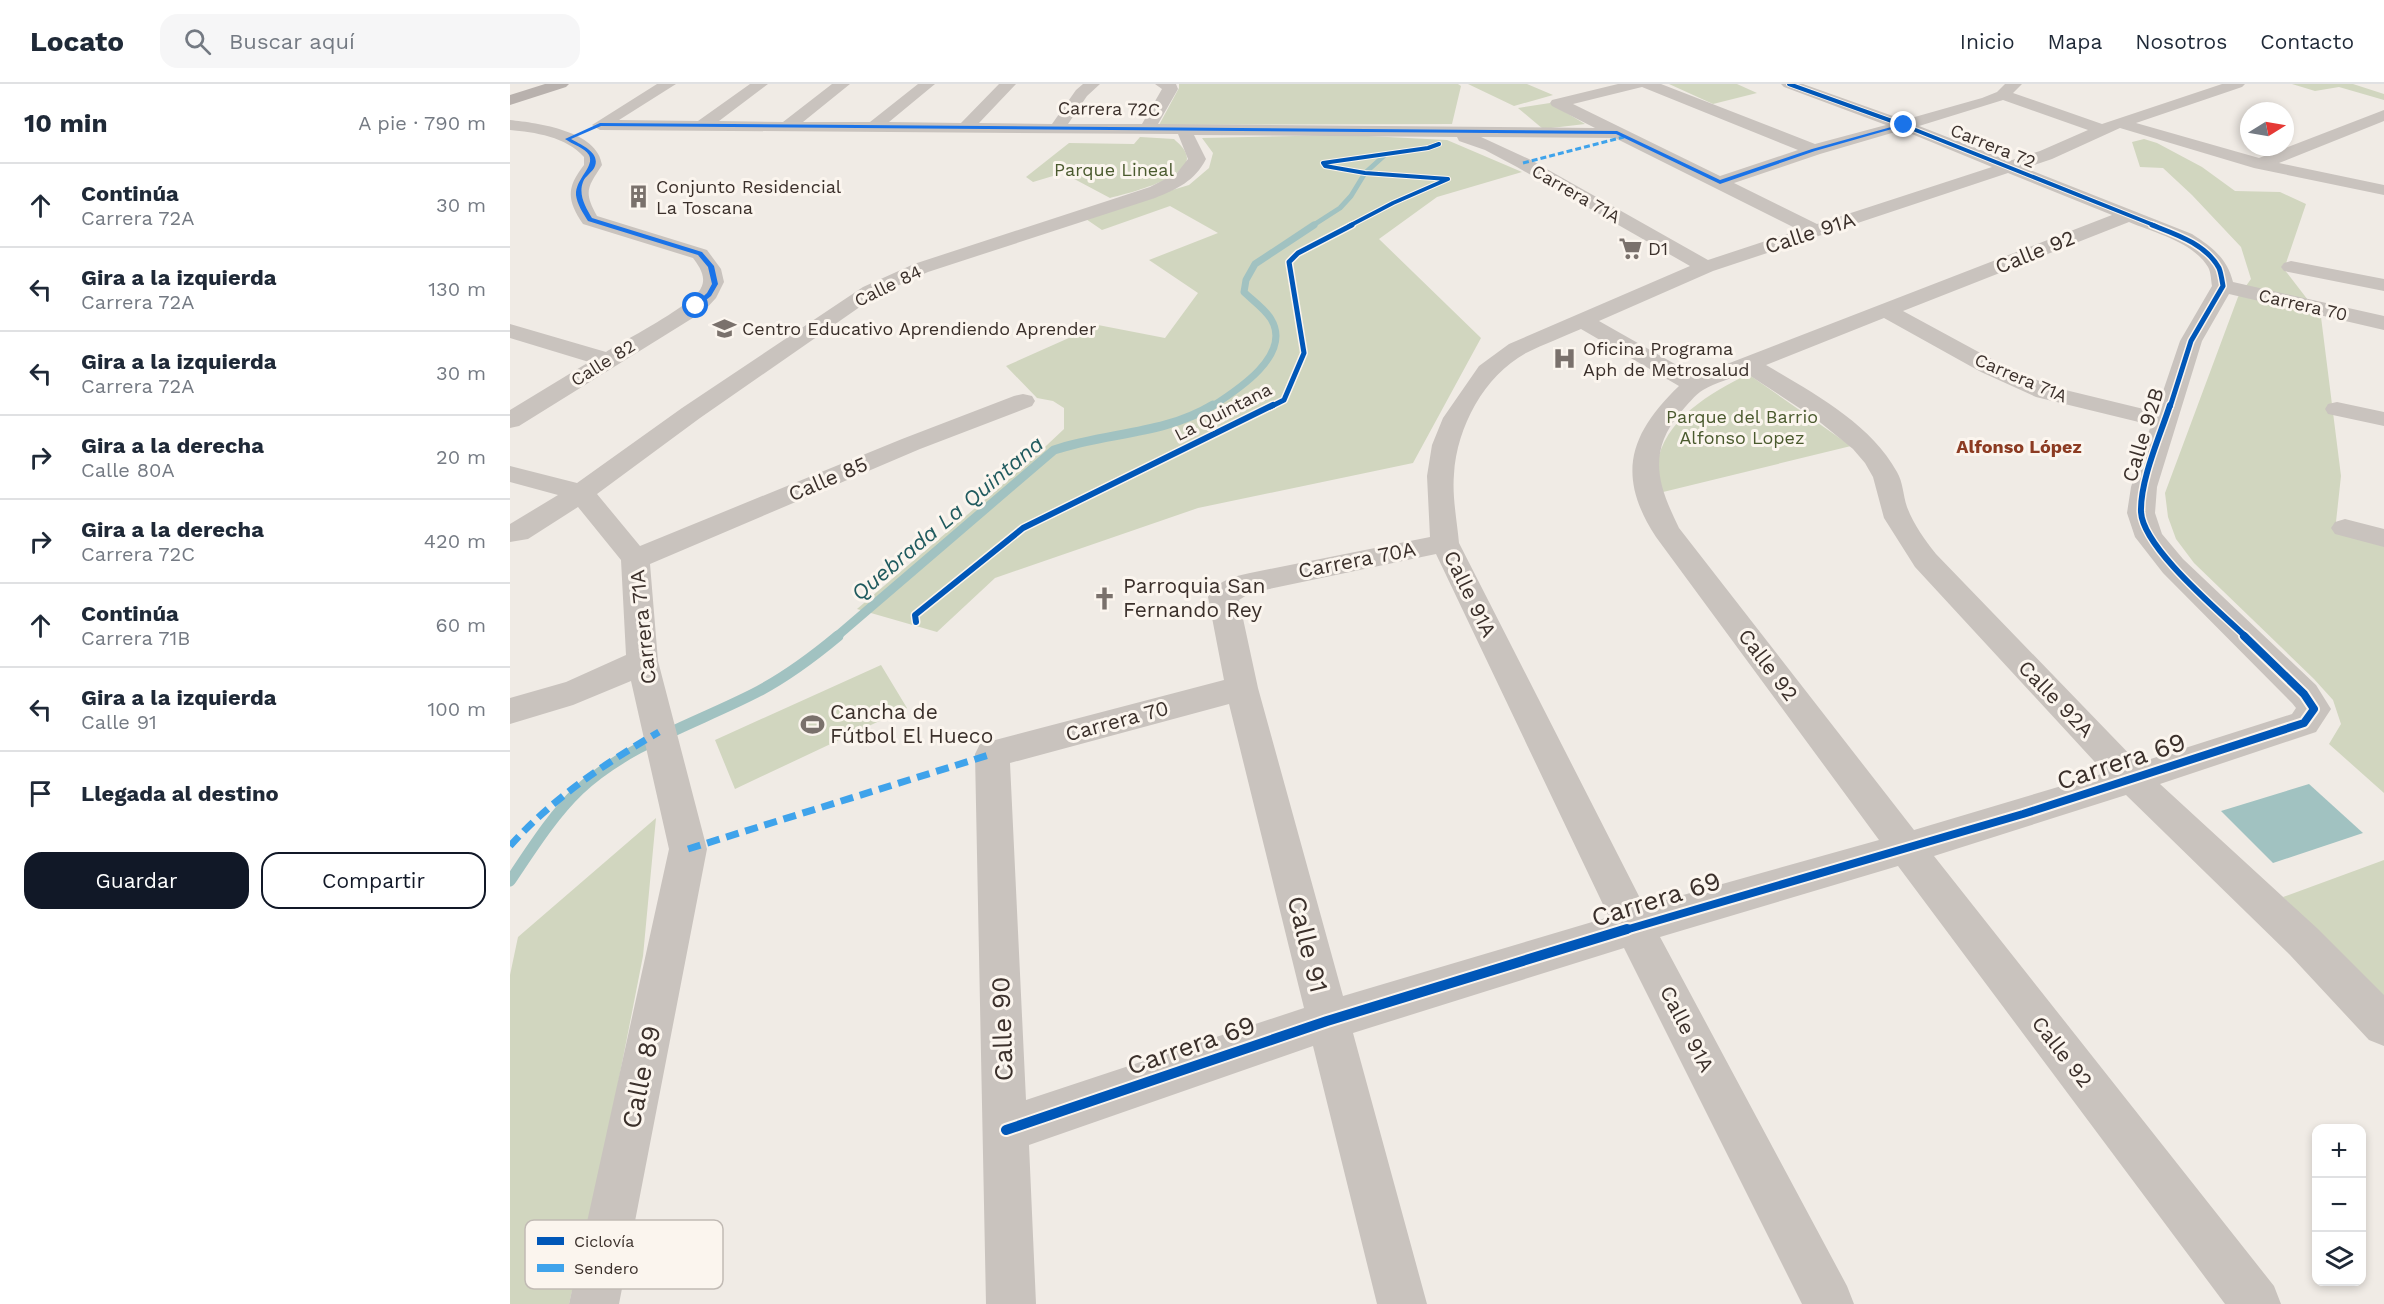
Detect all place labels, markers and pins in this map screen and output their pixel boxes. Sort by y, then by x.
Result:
place label: Conjunto Residencial La Toscana [656,176,842,218]
building icon: Conjunto Residencial La Toscana [625,184,651,210]
supermarket icon: D1 [1617,236,1643,262]
place label: D1 [1648,238,1668,259]
school or university icon: Centro Educativo Aprendiendo Aprender [711,316,737,342]
place label: Centro Educativo Aprendiendo Aprender [742,318,1096,339]
place label: Oficina Programa Aph de Metrosalud [1583,338,1750,380]
hospital icon: Oficina Programa Aph de Metrosalud [1552,346,1578,372]
place label: Parroquia San Fernando Rey [1123,573,1266,622]
church icon: Parroquia San Fernando Rey [1092,585,1118,611]
place label: Cancha de Fútbol El Hueco [830,699,993,748]
sports icon: Cancha de Fútbol El Hueco [799,711,825,737]

